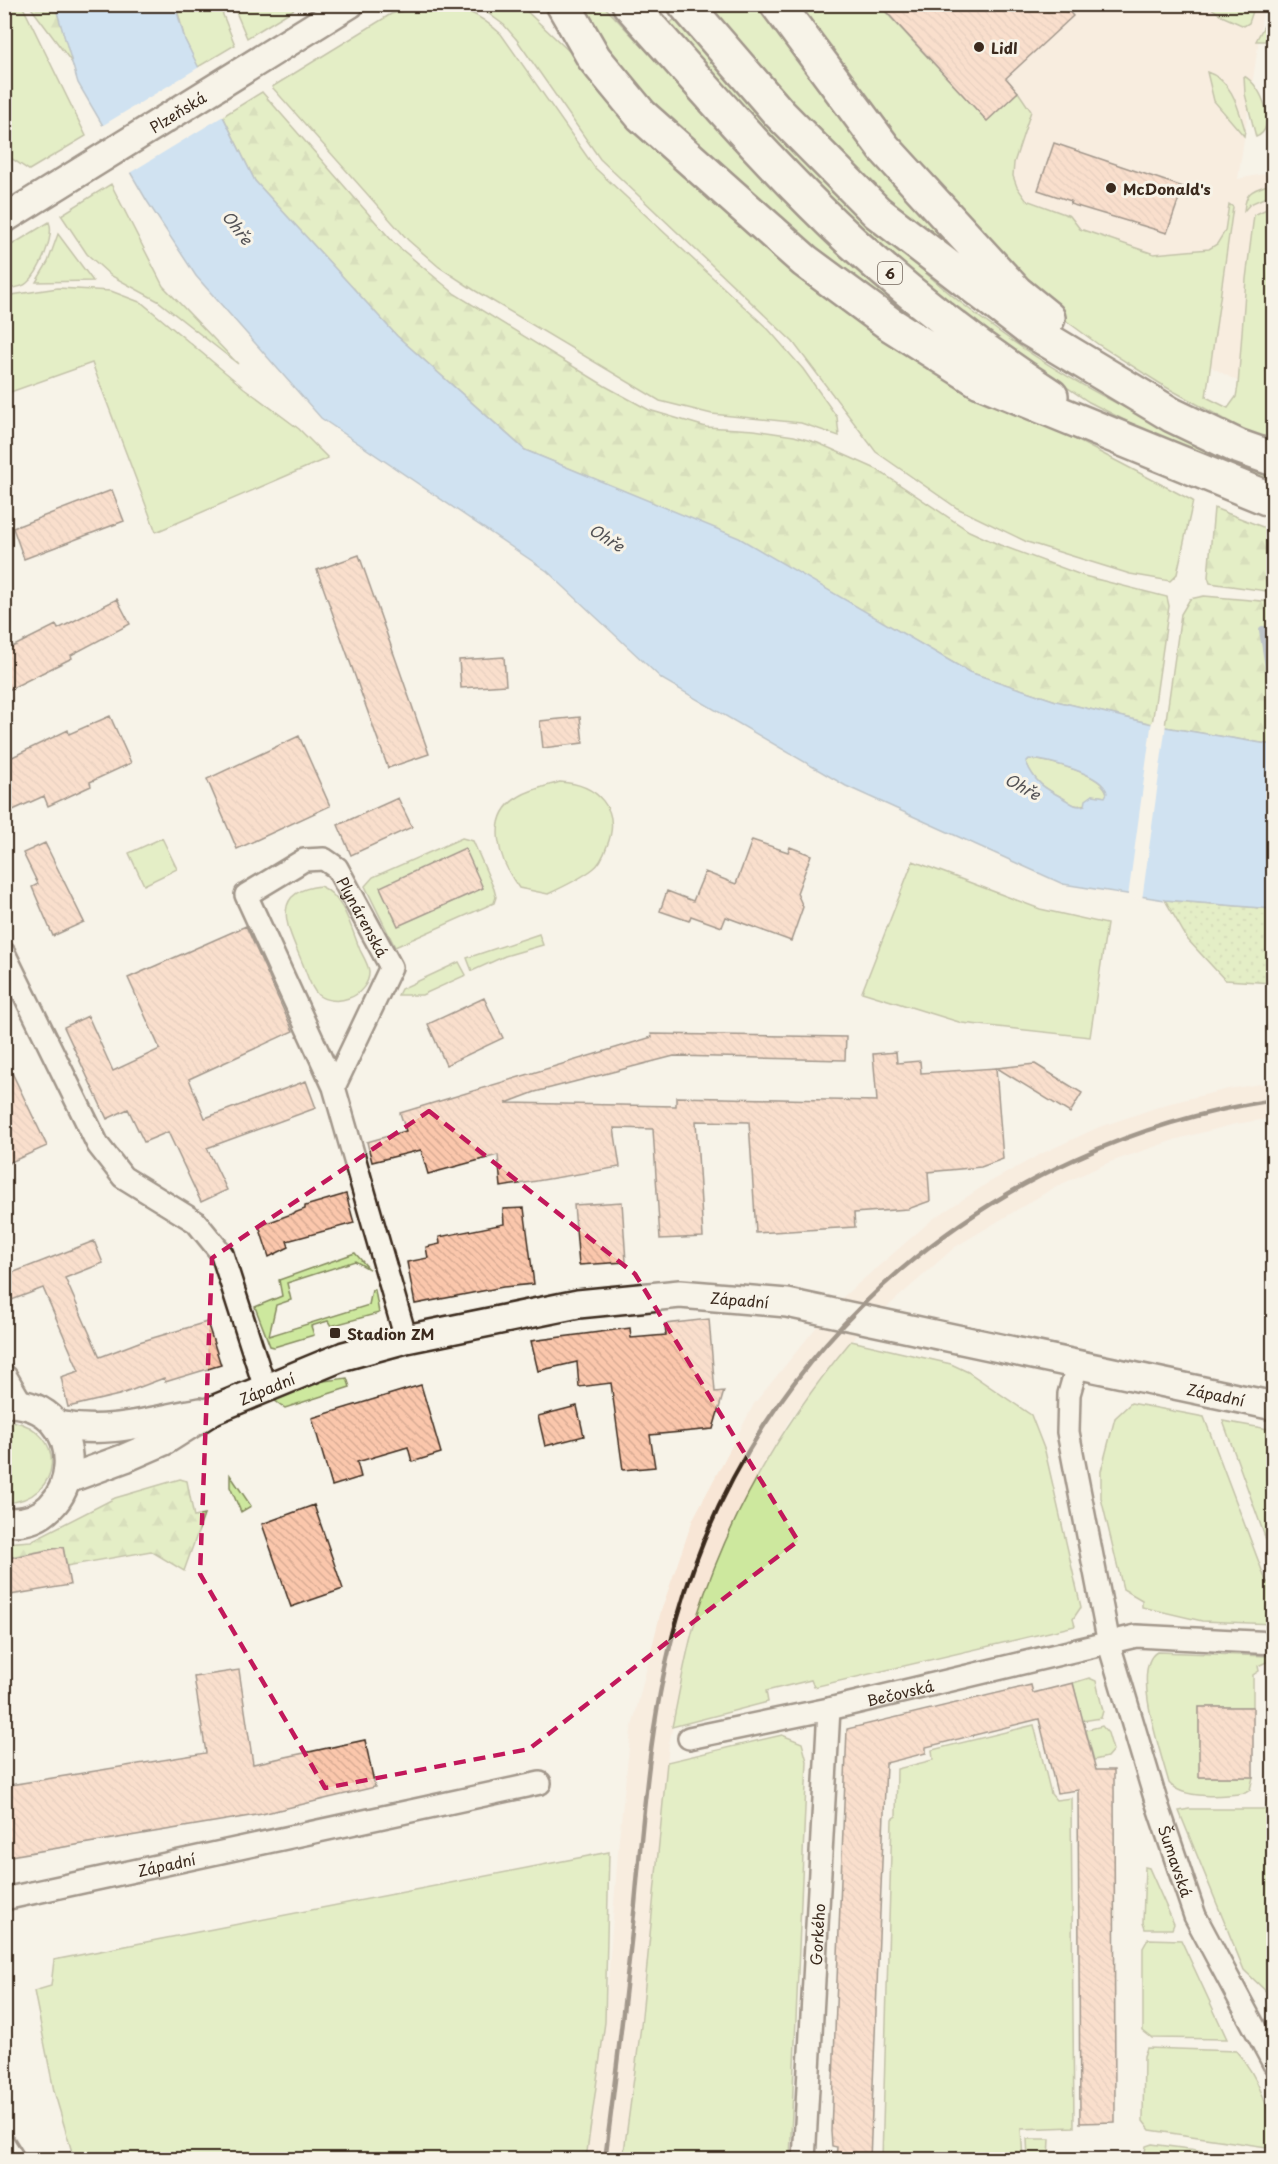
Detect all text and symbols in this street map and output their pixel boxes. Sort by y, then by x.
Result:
place label: Lidl [991,36,1018,59]
marker: Lidl [972,40,986,54]
street label: Plzeňská [145,85,211,138]
place label: McDonald's [1123,177,1211,200]
marker: McDonald's [1104,181,1118,195]
water label: Ohře [217,205,260,250]
road number: 6 [878,262,902,284]
water label: Ohře [585,517,631,558]
water label: Ohře [1001,766,1047,806]
street label: Plynárenská [332,872,395,961]
street label: Západní [709,1285,771,1313]
place label: Stadion ZM [347,1322,434,1345]
marker: Stadion ZM [328,1326,342,1340]
street label: Západní [235,1366,299,1410]
street label: Západní [1185,1376,1248,1411]
street label: Bečovská [864,1673,936,1711]
street label: Šumavská [1153,1822,1199,1900]
street label: Západní [135,1846,198,1881]
street label: Gorkého [803,1903,830,1966]

